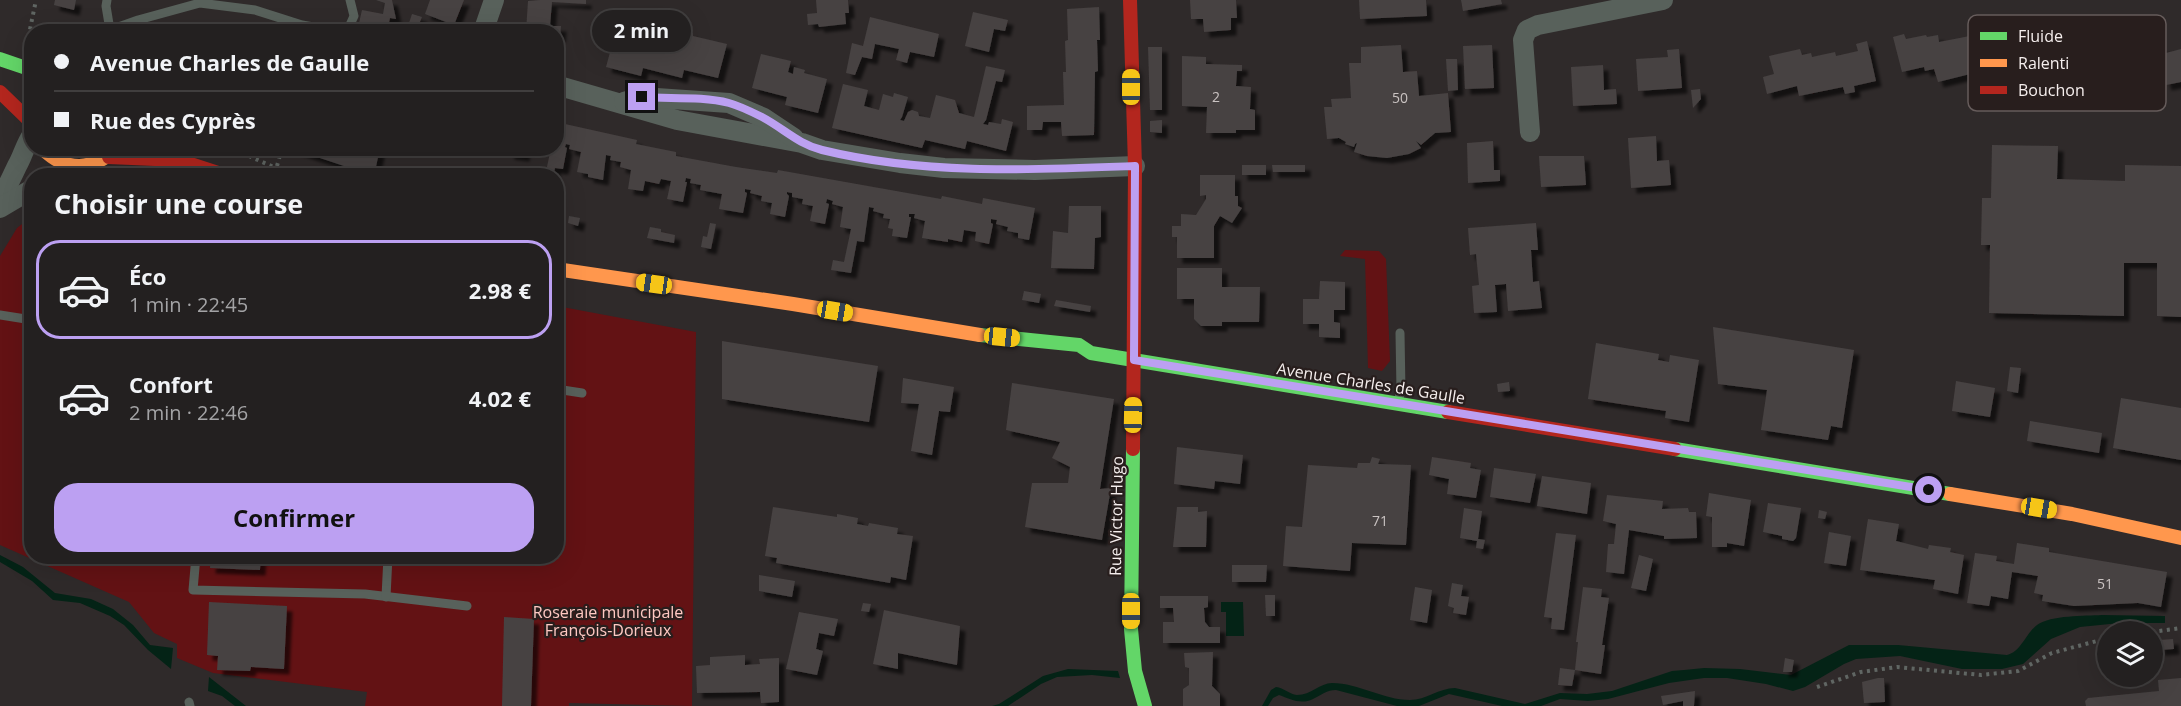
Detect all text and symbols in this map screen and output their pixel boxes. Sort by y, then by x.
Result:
callout: 2 min [592,10,692,52]
legend [1968,15,2166,111]
text: 2 min [614,17,669,44]
text: Fluide [2018,25,2063,47]
text: Avenue Charles de Gaulle [90,47,369,77]
text: Ralenti [2018,52,2069,74]
car [1122,69,1140,105]
text: Bouchon [2018,79,2085,101]
route end [628,83,655,110]
house number: 2 [1212,87,1220,106]
house number: 50 [1392,88,1408,107]
text: Rue des Cyprès [90,105,256,135]
text: Choisir une course [54,185,303,222]
text: Éco [129,261,166,291]
icon: car [57,263,111,317]
car [635,273,673,295]
text: 2.98 € [469,275,531,305]
text: 1 min · 22:45 [129,291,248,318]
car [816,299,854,323]
car [983,326,1021,348]
street label: Avenue Charles de Gaulle [1275,357,1467,409]
text: Confort [129,369,213,399]
icon: car [57,371,111,425]
text: 4.02 € [469,383,531,413]
car [1124,397,1142,433]
text: 2 min · 22:46 [129,399,248,426]
street label: Rue Victor Hugo [1104,456,1128,576]
route start [1915,476,1942,503]
button: Confirmer [54,483,534,552]
car [2020,496,2058,520]
house number: 71 [1372,511,1388,530]
house number: 51 [2097,574,2113,593]
car [1122,593,1140,629]
park label: Roseraie municipale François-Dorieux [533,601,683,641]
map controls [2097,621,2163,687]
button: layers [2097,621,2163,687]

